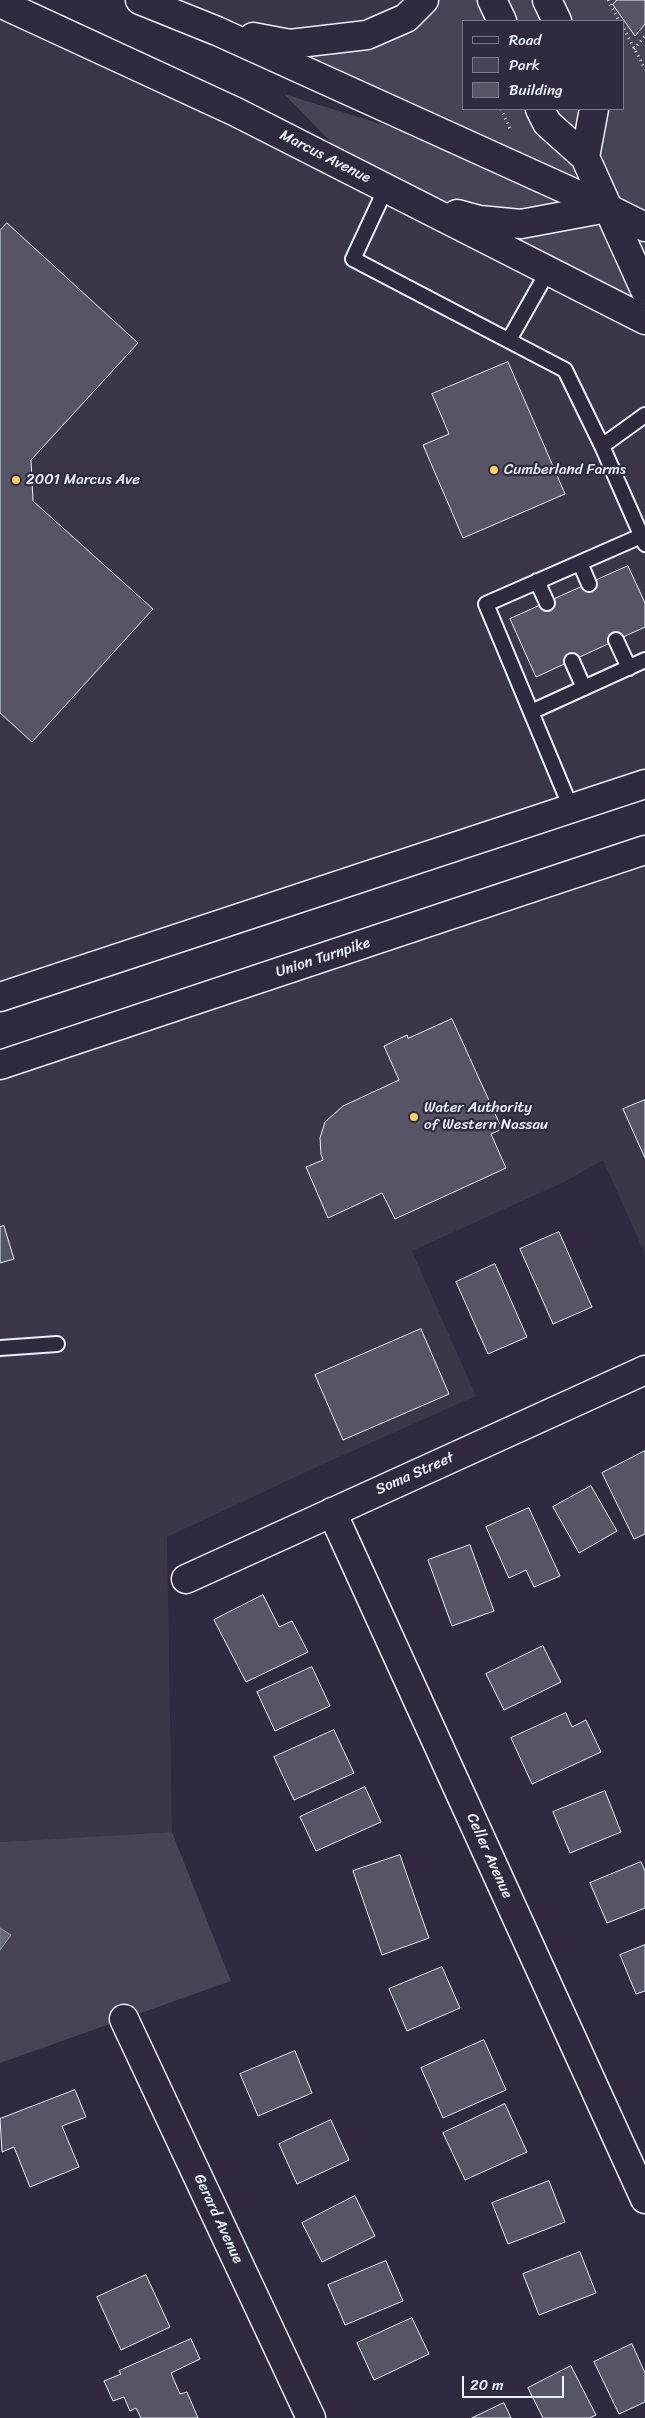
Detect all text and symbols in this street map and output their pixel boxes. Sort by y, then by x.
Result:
legend [462,20,625,110]
text: Road [509,27,541,53]
text: Park [509,52,540,78]
text: Building [509,77,563,103]
street label: Marcus Avenue [277,126,373,188]
place label: Cumberland Farms [504,461,626,479]
marker: Cumberland Farms [488,464,500,476]
place label: 2001 Marcus Ave [26,471,140,489]
marker: 2001 Marcus Ave [10,474,22,486]
street label: Union Turnpike [273,934,373,982]
place label: Water Authority of Western Nassau [424,1099,548,1134]
marker: Water Authority of Western Nassau [408,1111,420,1123]
street label: Soma Street [373,1449,457,1499]
street label: Celler Avenue [462,1811,516,1901]
street label: Gerard Avenue [189,2171,247,2267]
scale bar [465,2366,568,2398]
text: 20 m [470,2372,504,2398]

